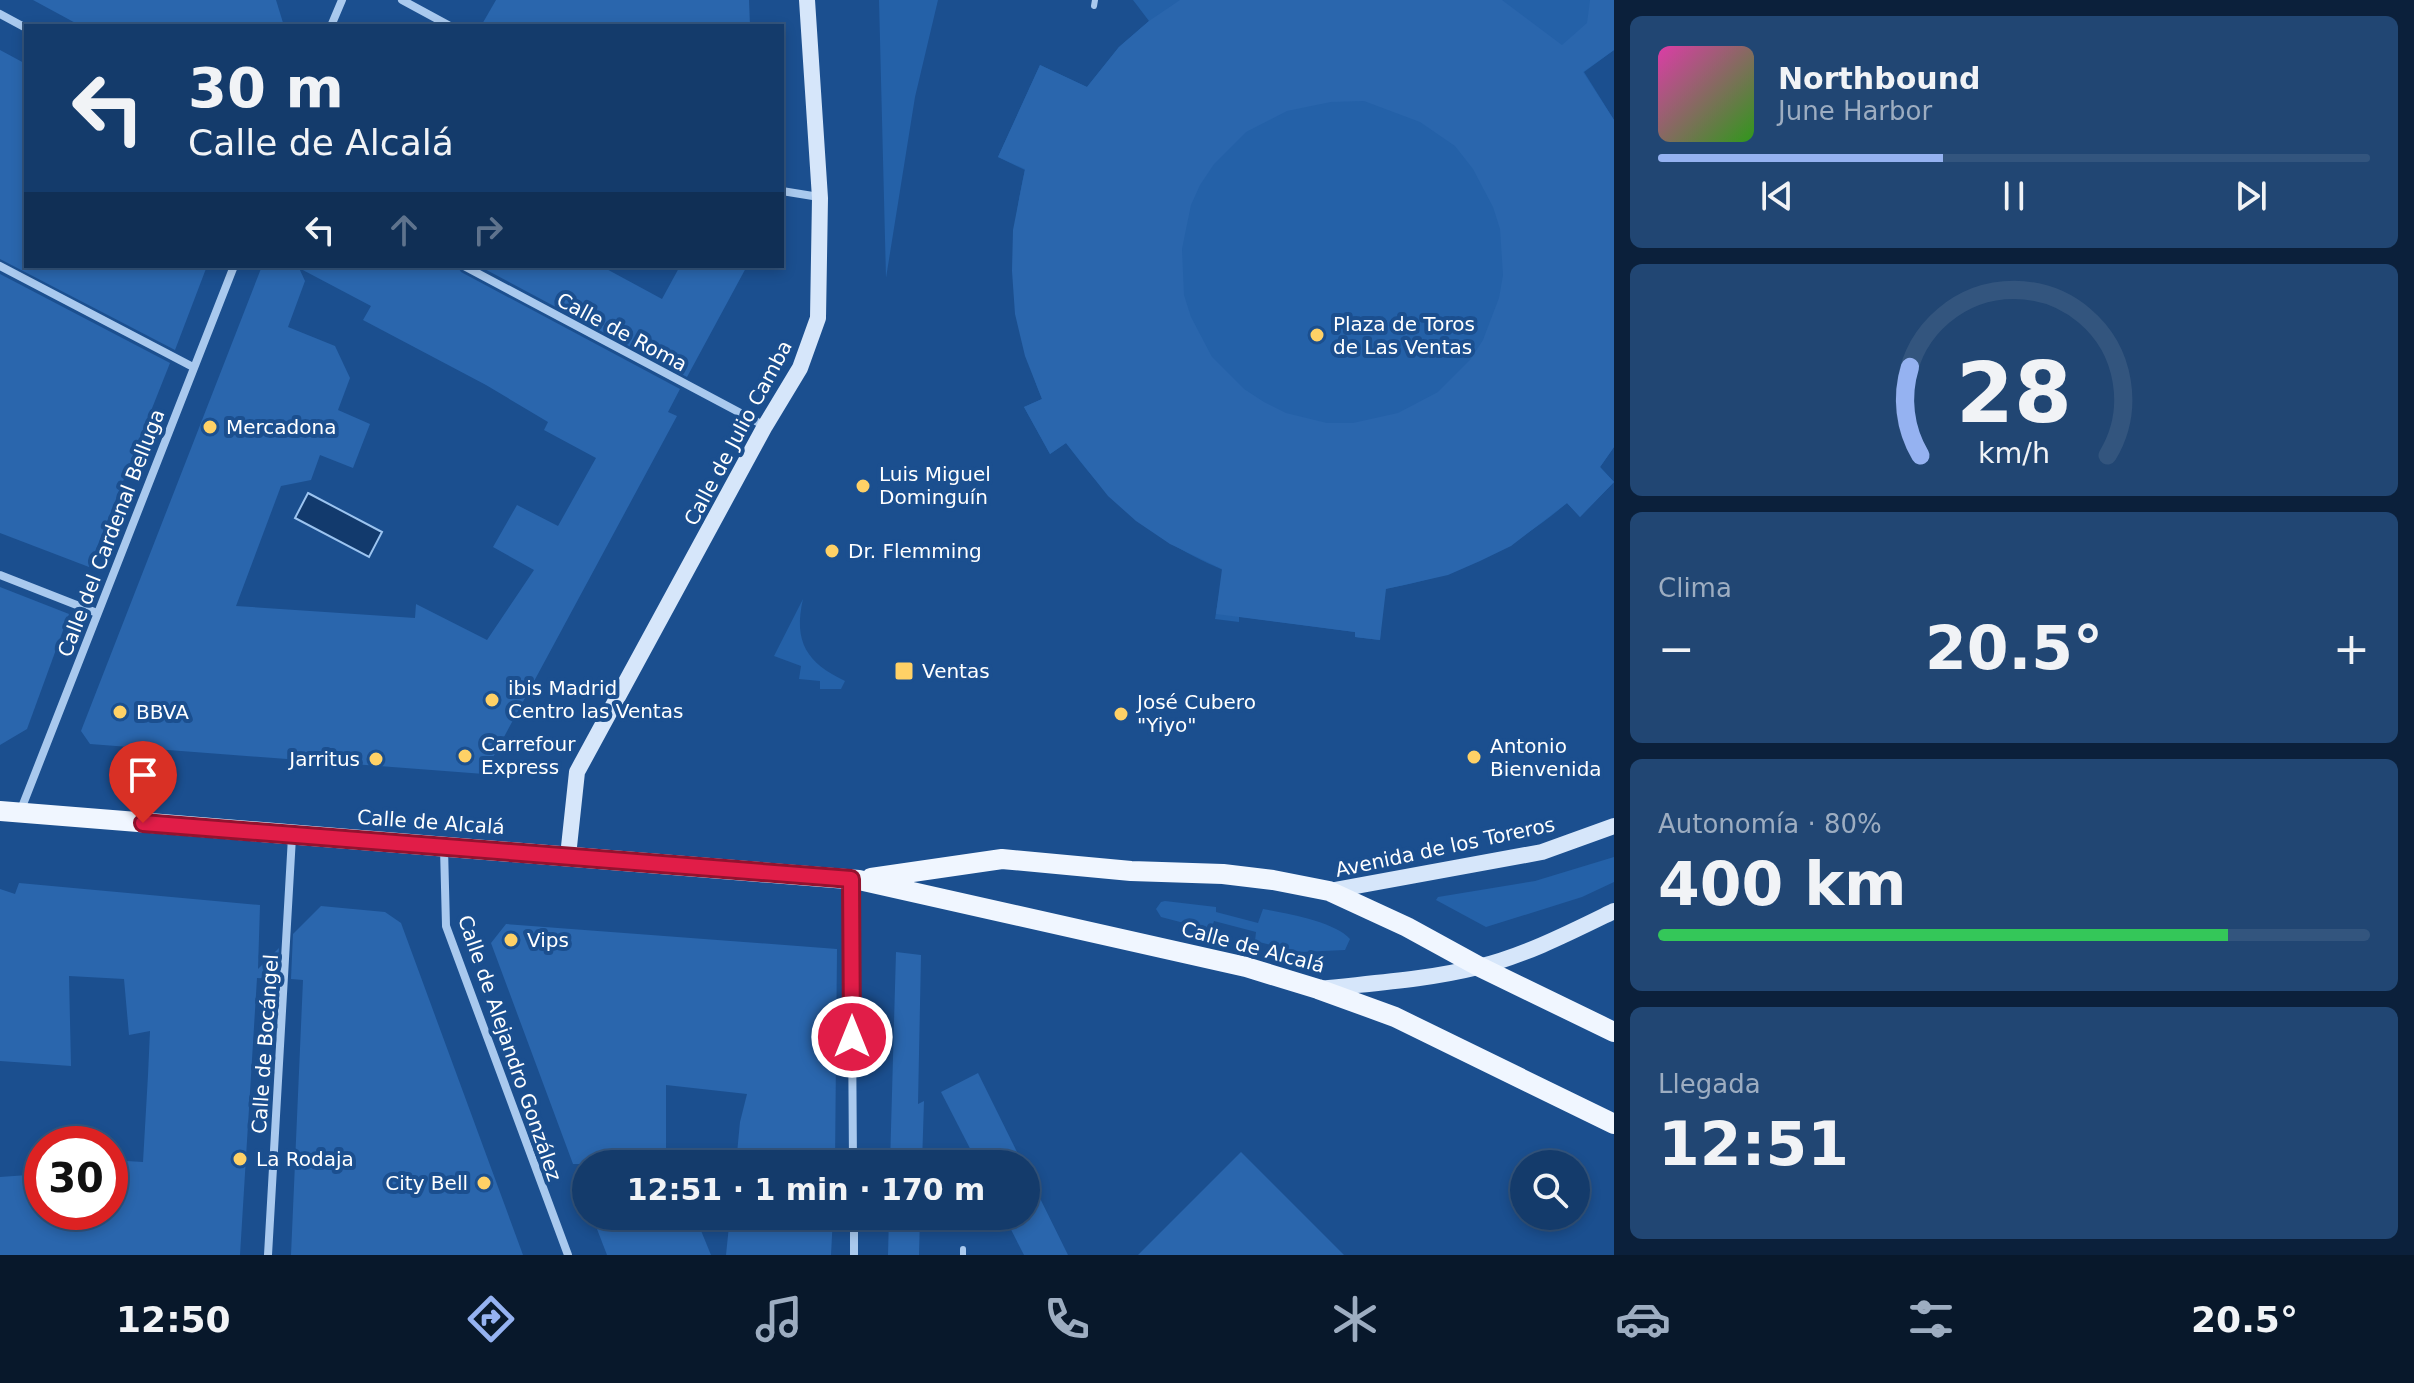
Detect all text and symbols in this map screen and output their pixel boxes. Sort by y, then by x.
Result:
text: 30 m [188,55,344,120]
icon: left [56,56,160,160]
text: Northbound [1778,61,1981,96]
text: June Harbor [1778,96,1932,126]
text: Calle de Alcalá [188,122,454,163]
icon: previous [1755,174,1799,218]
icon: pause [1992,174,2036,218]
icon: next [2229,174,2273,218]
icon: left [298,208,342,252]
icon: ahead [382,208,426,252]
icon: right [466,208,510,252]
street label: Calle de Roma [553,288,691,376]
place label: Plaza de Toros de Las Ventas [1333,312,1475,359]
marker: Plaza de Toros de Las Ventas [1308,326,1326,344]
street label: Calle de Julio Camba [679,336,797,530]
text: 28 [1956,344,2072,441]
street label: Calle del Cardenal Belluga [53,406,169,660]
place label: Mercadona [226,415,336,439]
marker: Mercadona [201,418,219,436]
text: km/h [1978,436,2050,470]
place label: Luis Miguel Dominguín [879,462,991,509]
marker: Luis Miguel Dominguín [854,477,872,495]
place label: Dr. Flemming [848,539,982,563]
marker: Dr. Flemming [823,542,841,560]
text: Clima [1658,573,1732,603]
text: 20.5° [1925,613,2103,683]
text: − [1658,623,1695,674]
text: + [2333,623,2370,674]
place label: Ventas [922,659,990,683]
marker: Ventas [893,660,915,682]
place label: ibis Madrid Centro las Ventas [508,676,683,723]
place label: José Cubero "Yiyo" [1135,690,1256,737]
marker: ibis Madrid Centro las Ventas [483,691,501,709]
place label: BBVA [136,700,189,724]
marker: BBVA [111,703,129,721]
marker: José Cubero "Yiyo" [1112,705,1130,723]
place label: Carrefour Express [481,732,576,779]
place label: Antonio Bienvenida [1490,734,1602,781]
pin [109,741,177,823]
place label: Jarritus [287,747,360,771]
marker: Carrefour Express [456,747,474,765]
marker: Antonio Bienvenida [1465,748,1483,766]
marker: Jarritus [367,750,385,768]
icon: arrive [121,753,165,797]
street label: Calle de Alcalá [357,805,505,839]
text: Autonomía · 80% [1658,809,1882,839]
street label: Avenida de los Toreros [1333,812,1557,882]
text: 400 km [1658,849,1907,919]
street label: Calle de Alejandro González [453,912,567,1184]
street label: Calle de Alcalá [1179,916,1327,978]
place label: Vips [527,928,569,952]
marker: Vips [502,931,520,949]
street label: Calle de Bocángel [247,953,283,1135]
position arrow [810,995,894,1079]
text: Llegada [1658,1069,1761,1099]
text: 12:51 [1658,1109,1849,1179]
speed limit sign: 30 [24,1126,128,1230]
place label: La Rodaja [256,1147,354,1171]
marker: La Rodaja [231,1150,249,1168]
map controls [1510,1150,1590,1230]
button: search [1510,1150,1590,1230]
place label: City Bell [385,1171,468,1195]
text: 12:51 · 1 min · 170 m [627,1172,985,1207]
marker: City Bell [475,1174,493,1192]
icon: directions [463,1291,519,1347]
icon: music [751,1291,807,1347]
icon: phone [1039,1291,1095,1347]
icon: climate [1327,1291,1383,1347]
icon: car [1615,1291,1671,1347]
icon: filters [1903,1291,1959,1347]
text: 12:50 [116,1299,231,1340]
text: 20.5° [2191,1299,2298,1340]

